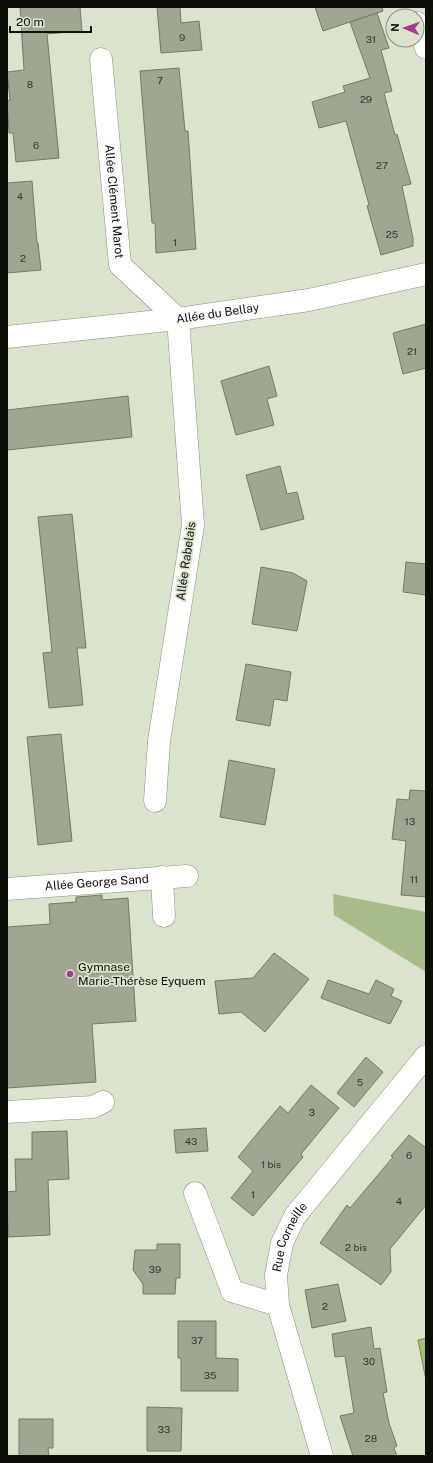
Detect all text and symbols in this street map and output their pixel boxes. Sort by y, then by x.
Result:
scale bar [10,8,91,34]
north arrow [385,8,425,48]
text: 20 m [16,15,44,29]
text: N [389,23,401,32]
house number: 9 [179,31,185,43]
house number: 31 [366,33,376,45]
house number: 7 [157,74,163,86]
house number: 8 [27,78,33,90]
house number: 29 [360,93,372,105]
house number: 6 [33,139,39,151]
street label: Allée Clément Marot [102,144,126,259]
house number: 27 [376,159,388,171]
house number: 4 [17,190,23,202]
house number: 25 [386,228,398,240]
house number: 1 [173,236,177,248]
house number: 2 [20,252,26,264]
street label: Allée du Bellay [175,300,261,326]
house number: 21 [407,345,417,357]
street label: Allée Rabelais [174,521,198,601]
house number: 13 [405,815,415,827]
street label: Allée George Sand [44,872,149,893]
house number: 11 [410,873,418,885]
place label: Gymnase Marie-Thérèse Eyquem [78,960,206,988]
marker: Gymnase Marie-Thérèse Eyquem [65,969,75,979]
house number: 5 [357,1076,363,1088]
house number: 3 [309,1106,315,1118]
house number: 43 [185,1135,197,1147]
house number: 6 [406,1149,412,1161]
house number: 1 bis [261,1158,281,1170]
house number: 1 [251,1188,255,1200]
house number: 4 [396,1195,402,1207]
street label: Rue Corneille [270,1199,310,1273]
house number: 2 bis [345,1241,367,1253]
house number: 39 [149,1263,161,1275]
house number: 2 [322,1300,328,1312]
house number: 37 [191,1334,203,1346]
house number: 30 [363,1355,375,1367]
house number: 35 [204,1369,216,1381]
house number: 33 [158,1423,170,1435]
house number: 28 [365,1432,377,1444]

